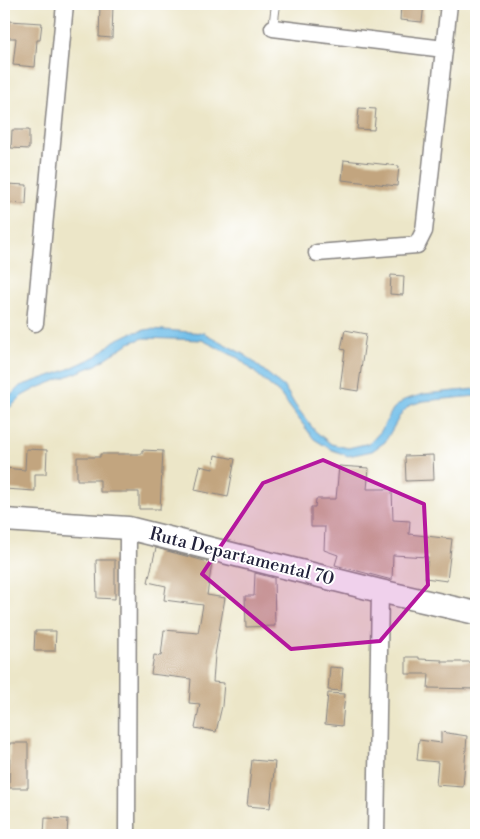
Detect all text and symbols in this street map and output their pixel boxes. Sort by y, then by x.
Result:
street label: Ruta Departamental 70 [147,522,337,591]

